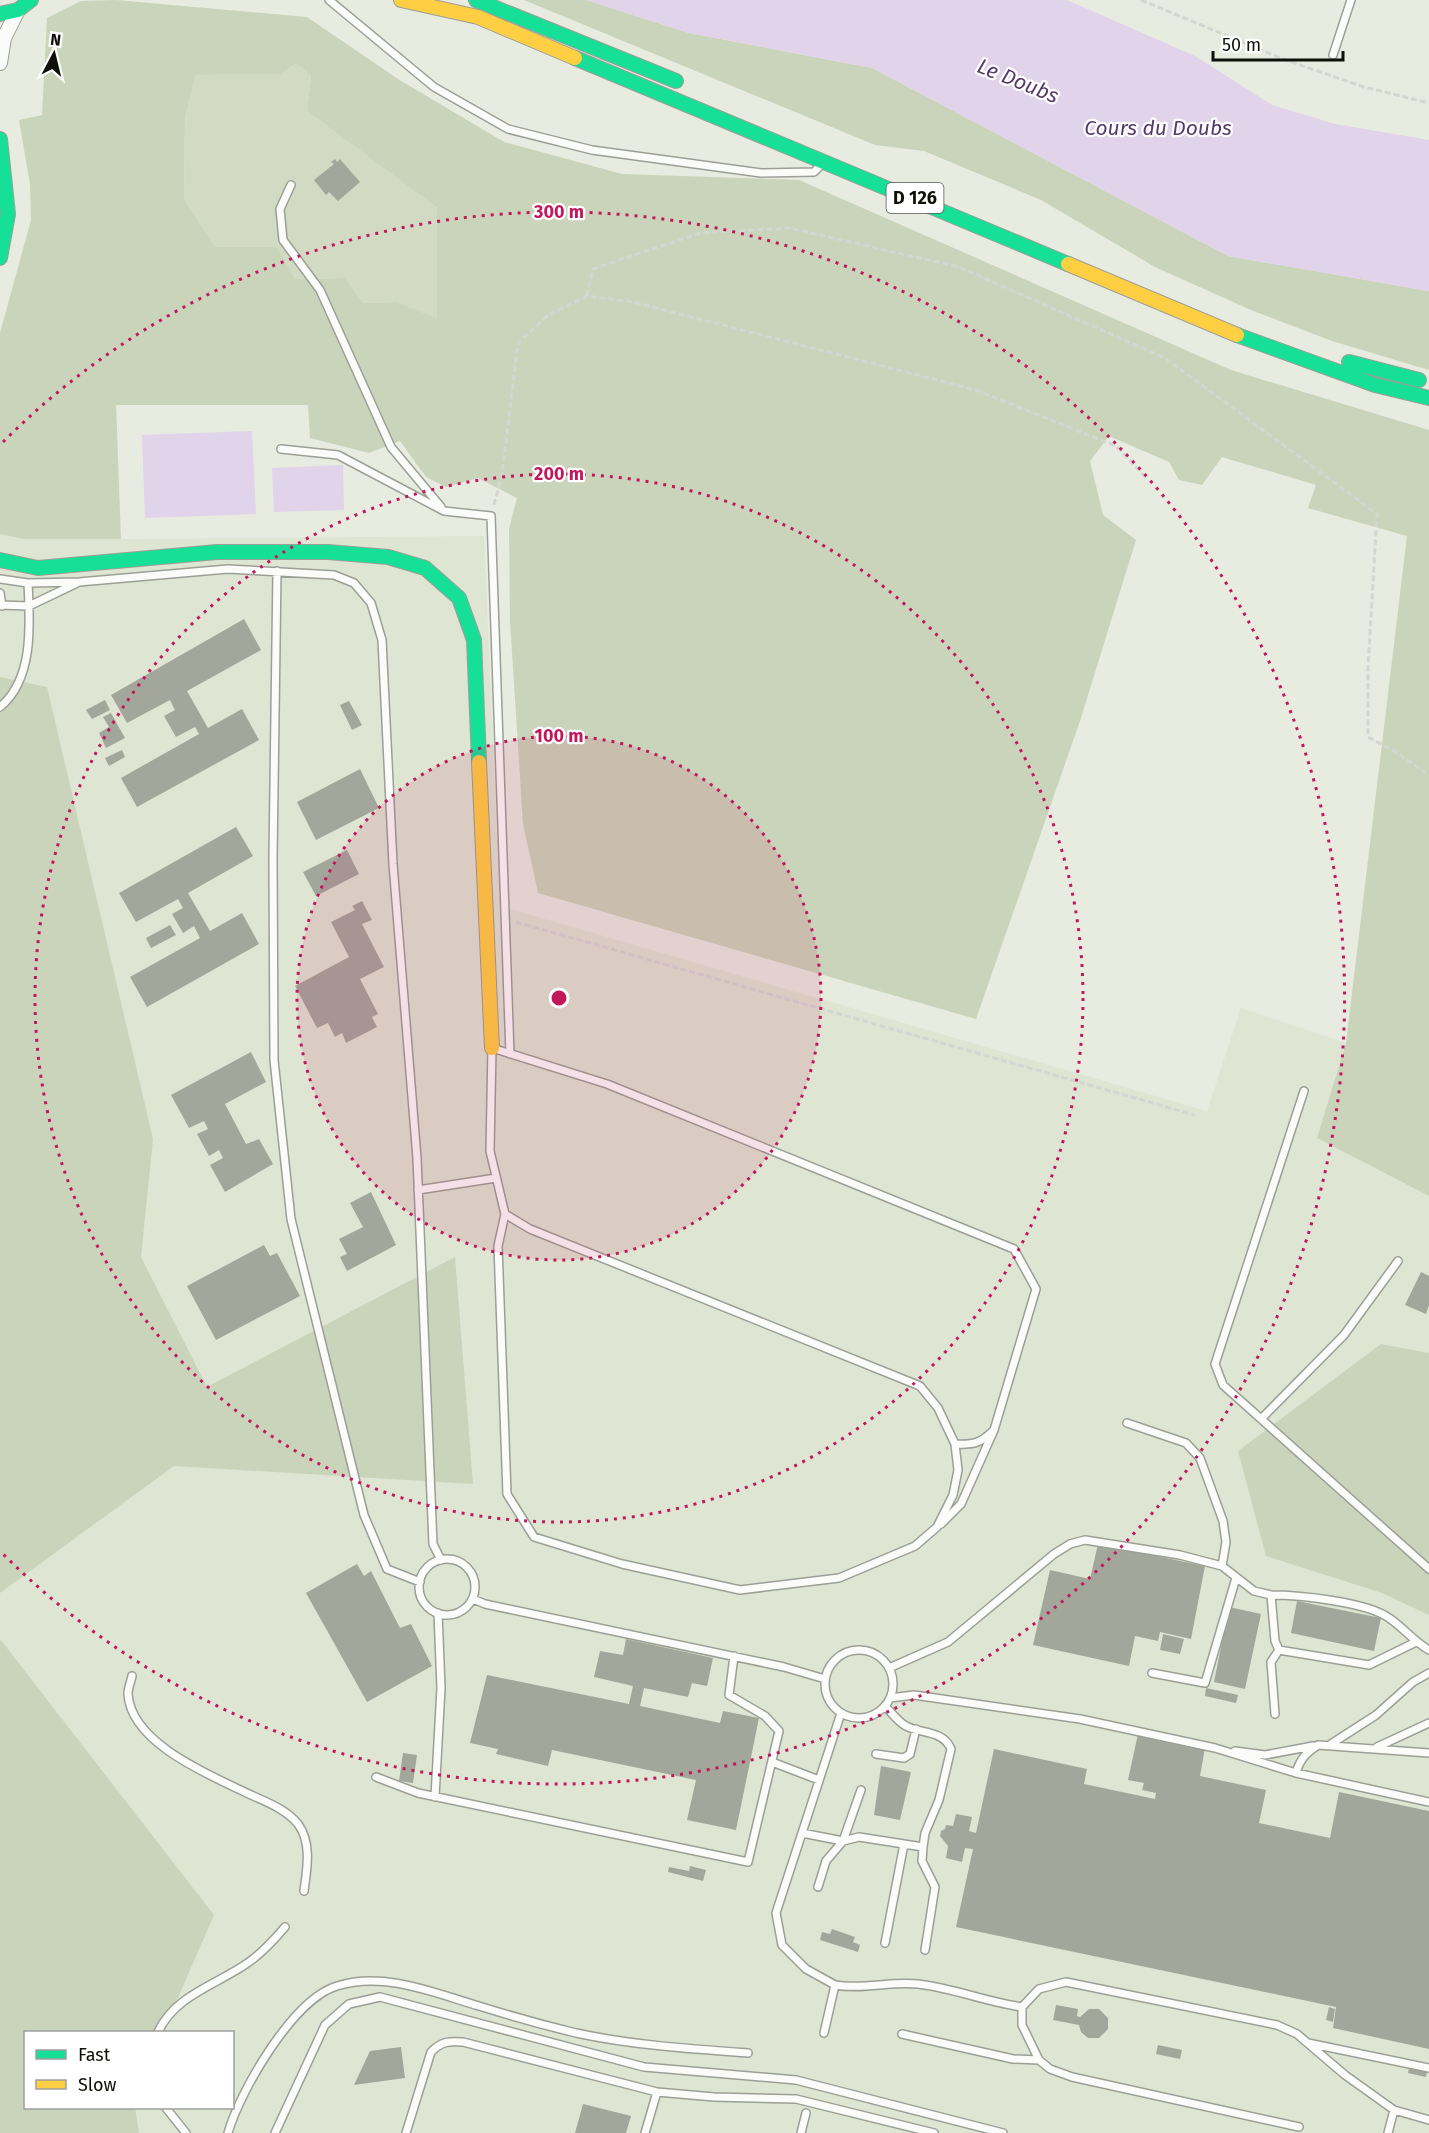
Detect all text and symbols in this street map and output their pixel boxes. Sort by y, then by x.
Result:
north arrow [24,24,84,84]
scale bar [1213,24,1344,62]
text: N [49,30,62,50]
text: 50 m [1222,34,1261,56]
water label: Le Doubs [973,53,1063,109]
water label: Cours du Doubs [1084,115,1232,141]
road number: D 126 [886,183,944,213]
text: 300 m [533,201,584,223]
text: 200 m [534,463,584,485]
text: 100 m [535,725,583,747]
centre of rings [549,988,569,1008]
legend [24,2031,234,2109]
text: Fast [78,2044,111,2066]
text: Slow [78,2074,117,2096]

